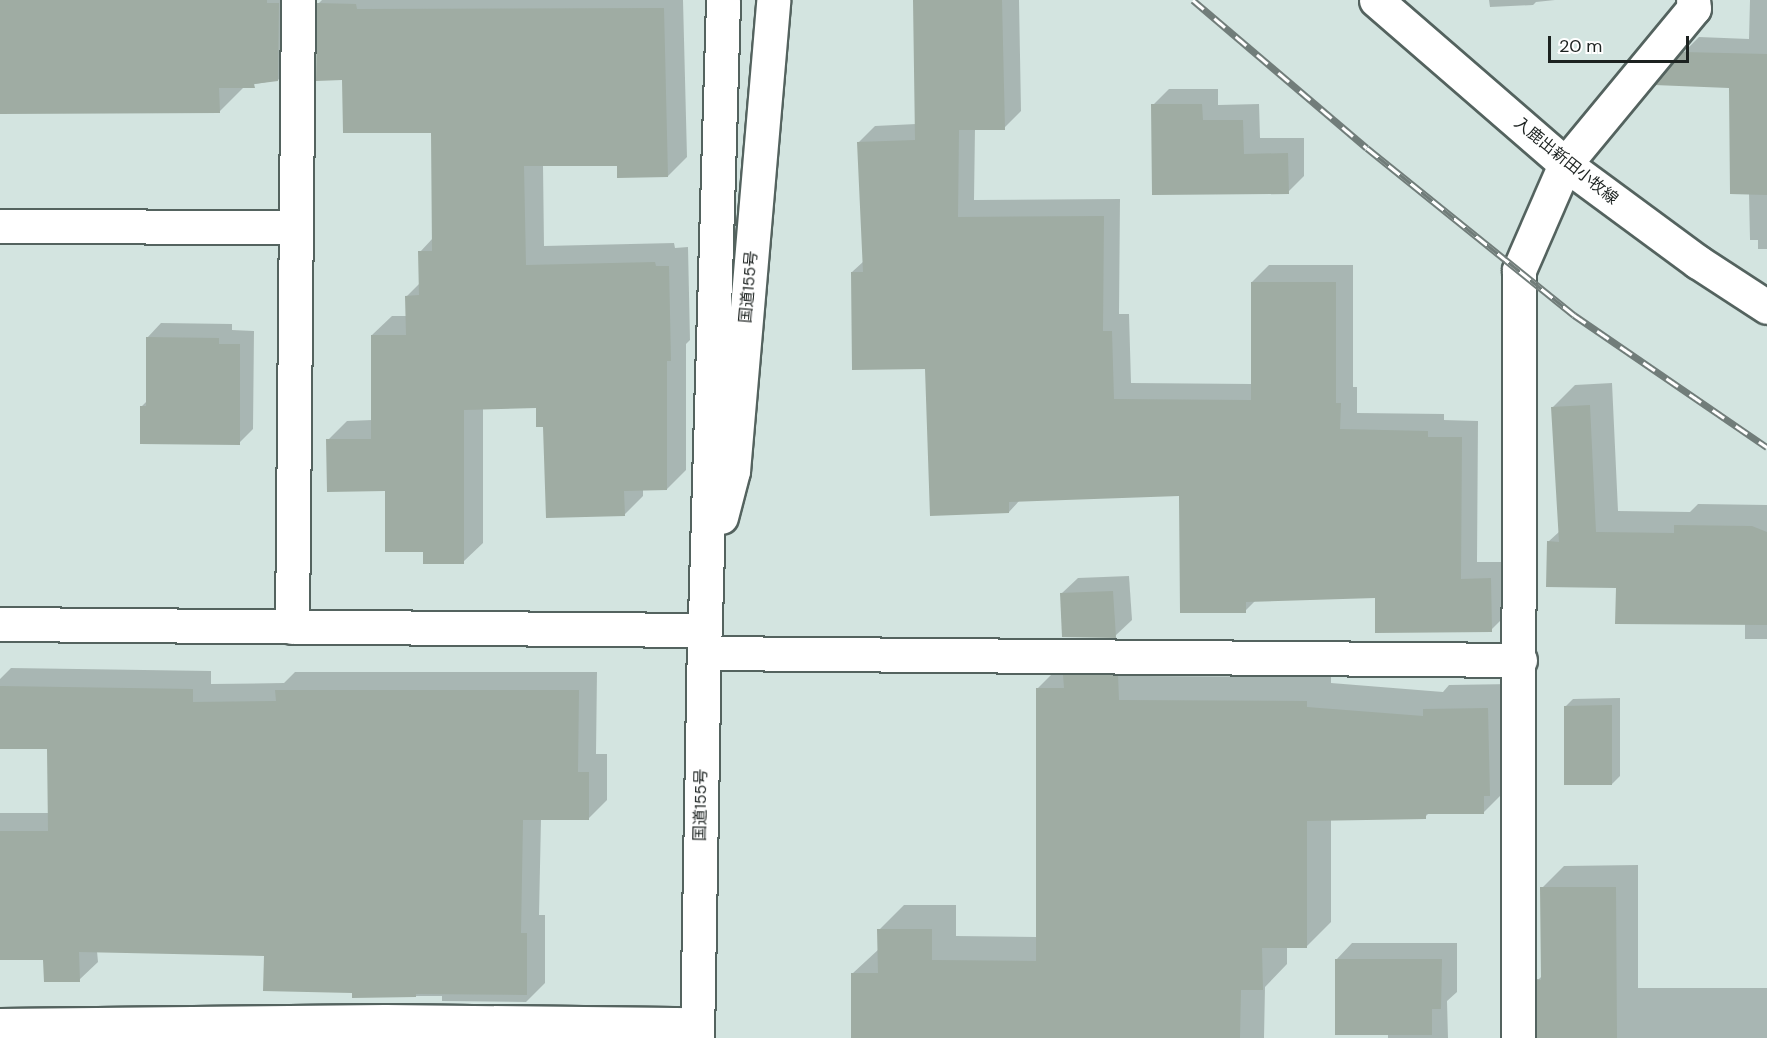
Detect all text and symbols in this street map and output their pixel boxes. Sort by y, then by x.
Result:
scale bar [1551,24,1692,62]
text: 20 m [1559,34,1602,58]
street label: 入鹿出新田小牧線 [1510,113,1622,209]
street label: 国道155号 [736,250,762,324]
street label: 国道155号 [691,769,711,841]

